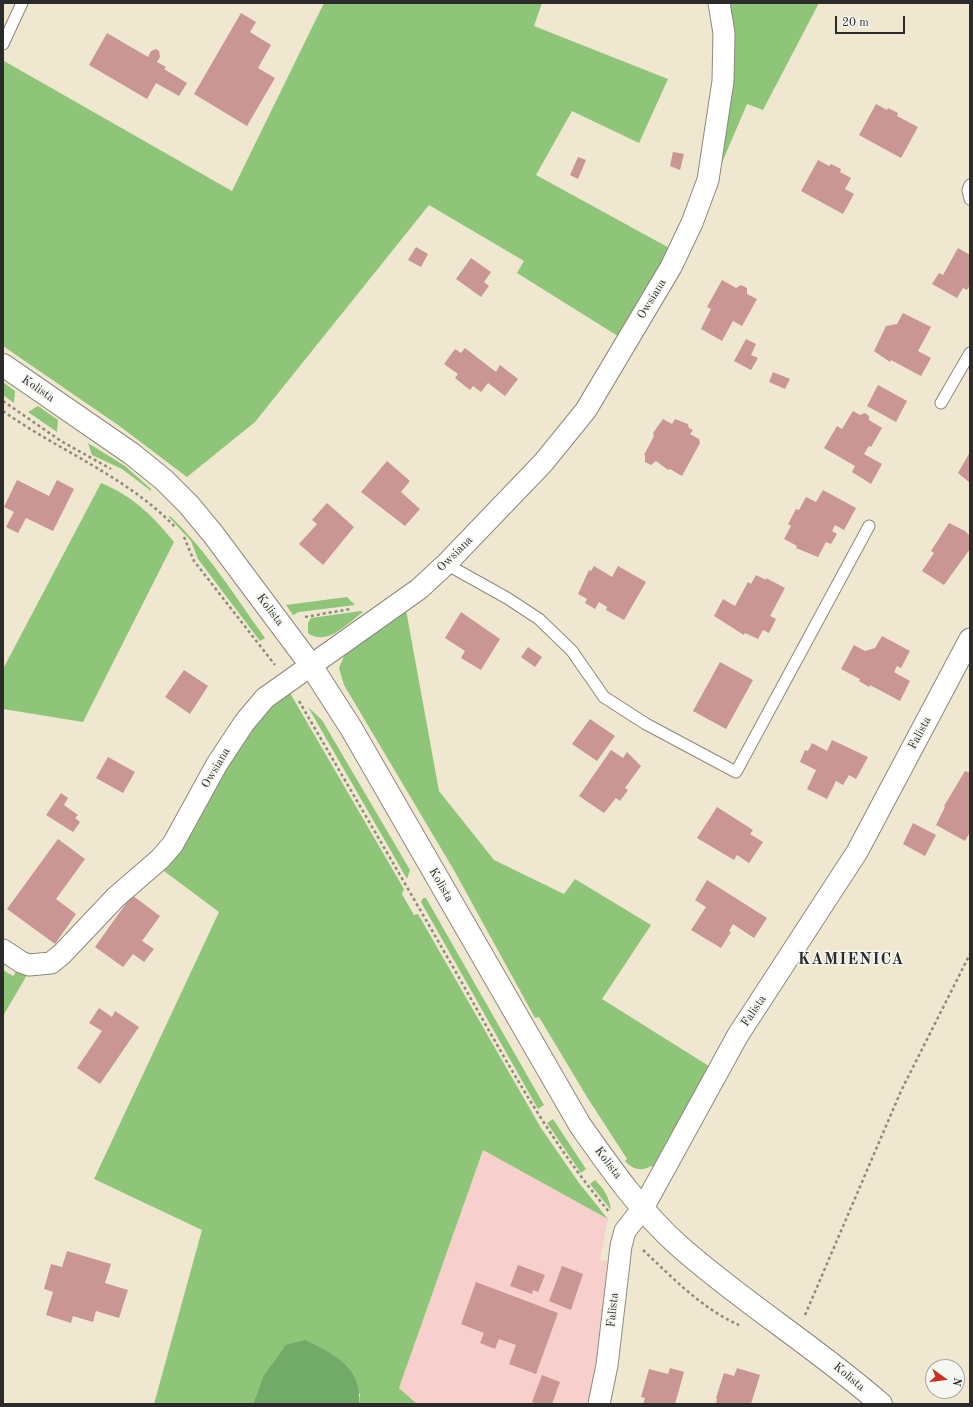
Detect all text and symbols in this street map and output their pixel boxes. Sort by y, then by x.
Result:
scale bar [837,8,907,34]
text: 20 m [842,17,869,29]
street label: Owsiana [634,276,670,322]
street label: Kolista [19,373,57,405]
street label: Owsiana [434,533,476,575]
street label: Kolista [253,591,287,629]
street label: Falista [905,714,935,752]
street label: Owsiana [199,745,233,791]
street label: Kolista [426,865,456,905]
district label: KAMIENICA [798,950,904,970]
street label: Falista [738,992,770,1030]
street label: Kolista [591,1144,625,1182]
street label: Falista [604,1292,622,1328]
north arrow [925,1359,965,1399]
street label: Kolista [830,1360,868,1394]
text: N [950,1376,963,1387]

